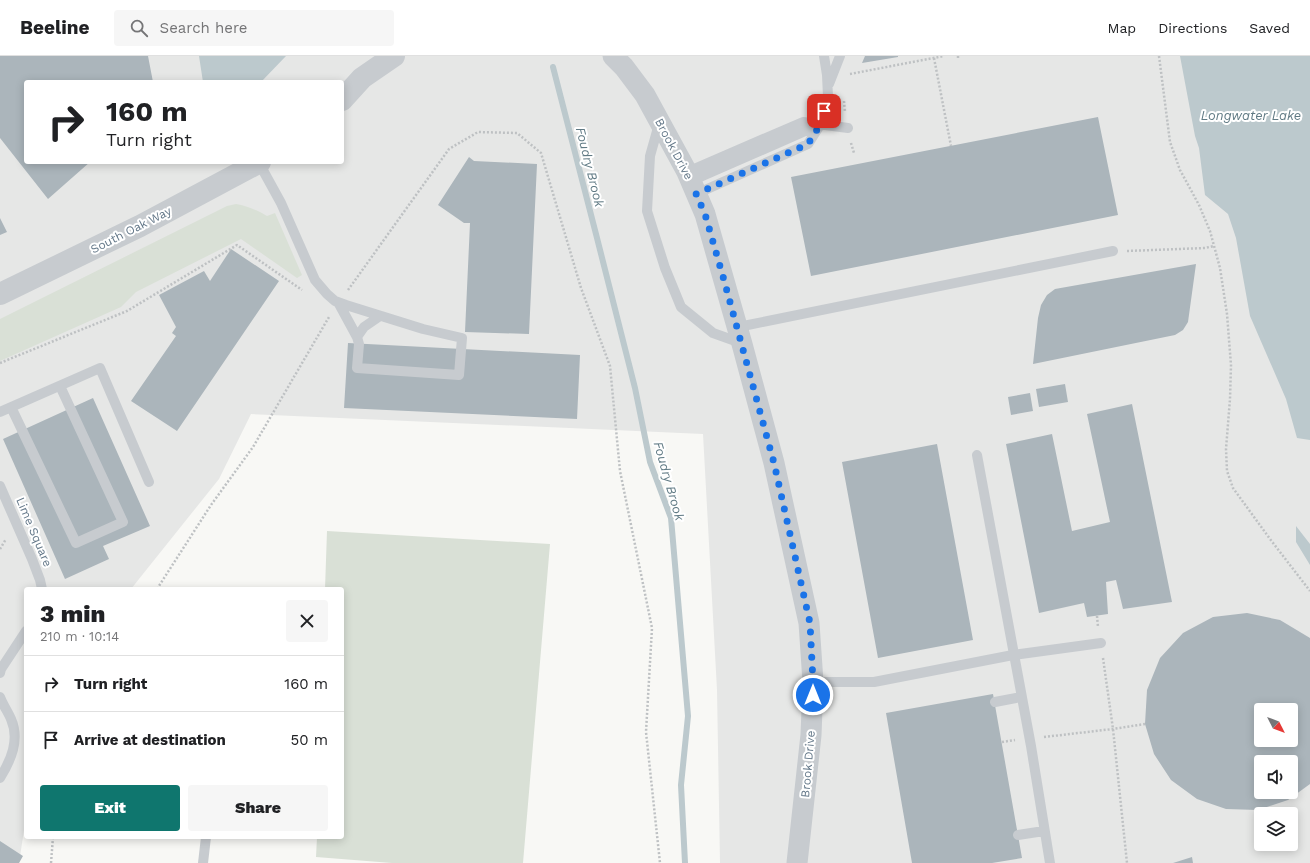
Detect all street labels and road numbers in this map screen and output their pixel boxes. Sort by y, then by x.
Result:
street label: Brook Drive [652,116,696,182]
street label: South Oak Way [88,203,174,256]
street label: Lime Square [13,495,55,569]
street label: Brook Drive [798,730,818,798]

